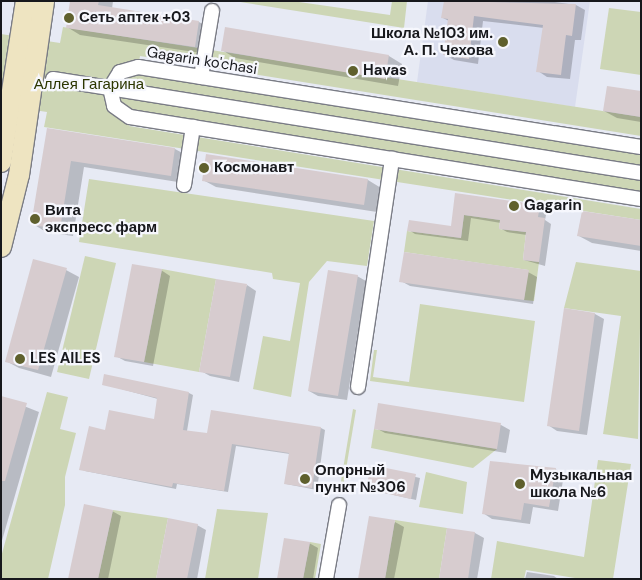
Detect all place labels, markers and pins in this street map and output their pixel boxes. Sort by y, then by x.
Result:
place label: Сеть аптек +03 [79,9,190,27]
marker: Сеть аптек +03 [63,12,75,24]
place label: Школа №103 им. А. П. Чехова [371,24,493,59]
marker: Школа №103 им. А. П. Чехова [497,36,509,48]
place label: Havas [363,62,407,80]
marker: Havas [347,65,359,77]
place label: Космонавт [214,159,294,177]
marker: Космонавт [198,162,210,174]
place label: Gagarin [524,197,582,215]
marker: Gagarin [508,200,520,212]
place label: Вита экспресс фарм [45,201,157,236]
marker: Вита экспресс фарм [29,213,41,225]
place label: LES AILES [30,350,101,368]
marker: LES AILES [14,353,26,365]
place label: Опорный пункт №306 [315,461,406,496]
place label: Mузыкальная школа №6 [530,466,632,501]
marker: Опорный пункт №306 [299,473,311,485]
marker: Mузыкальная школа №6 [514,478,526,490]

